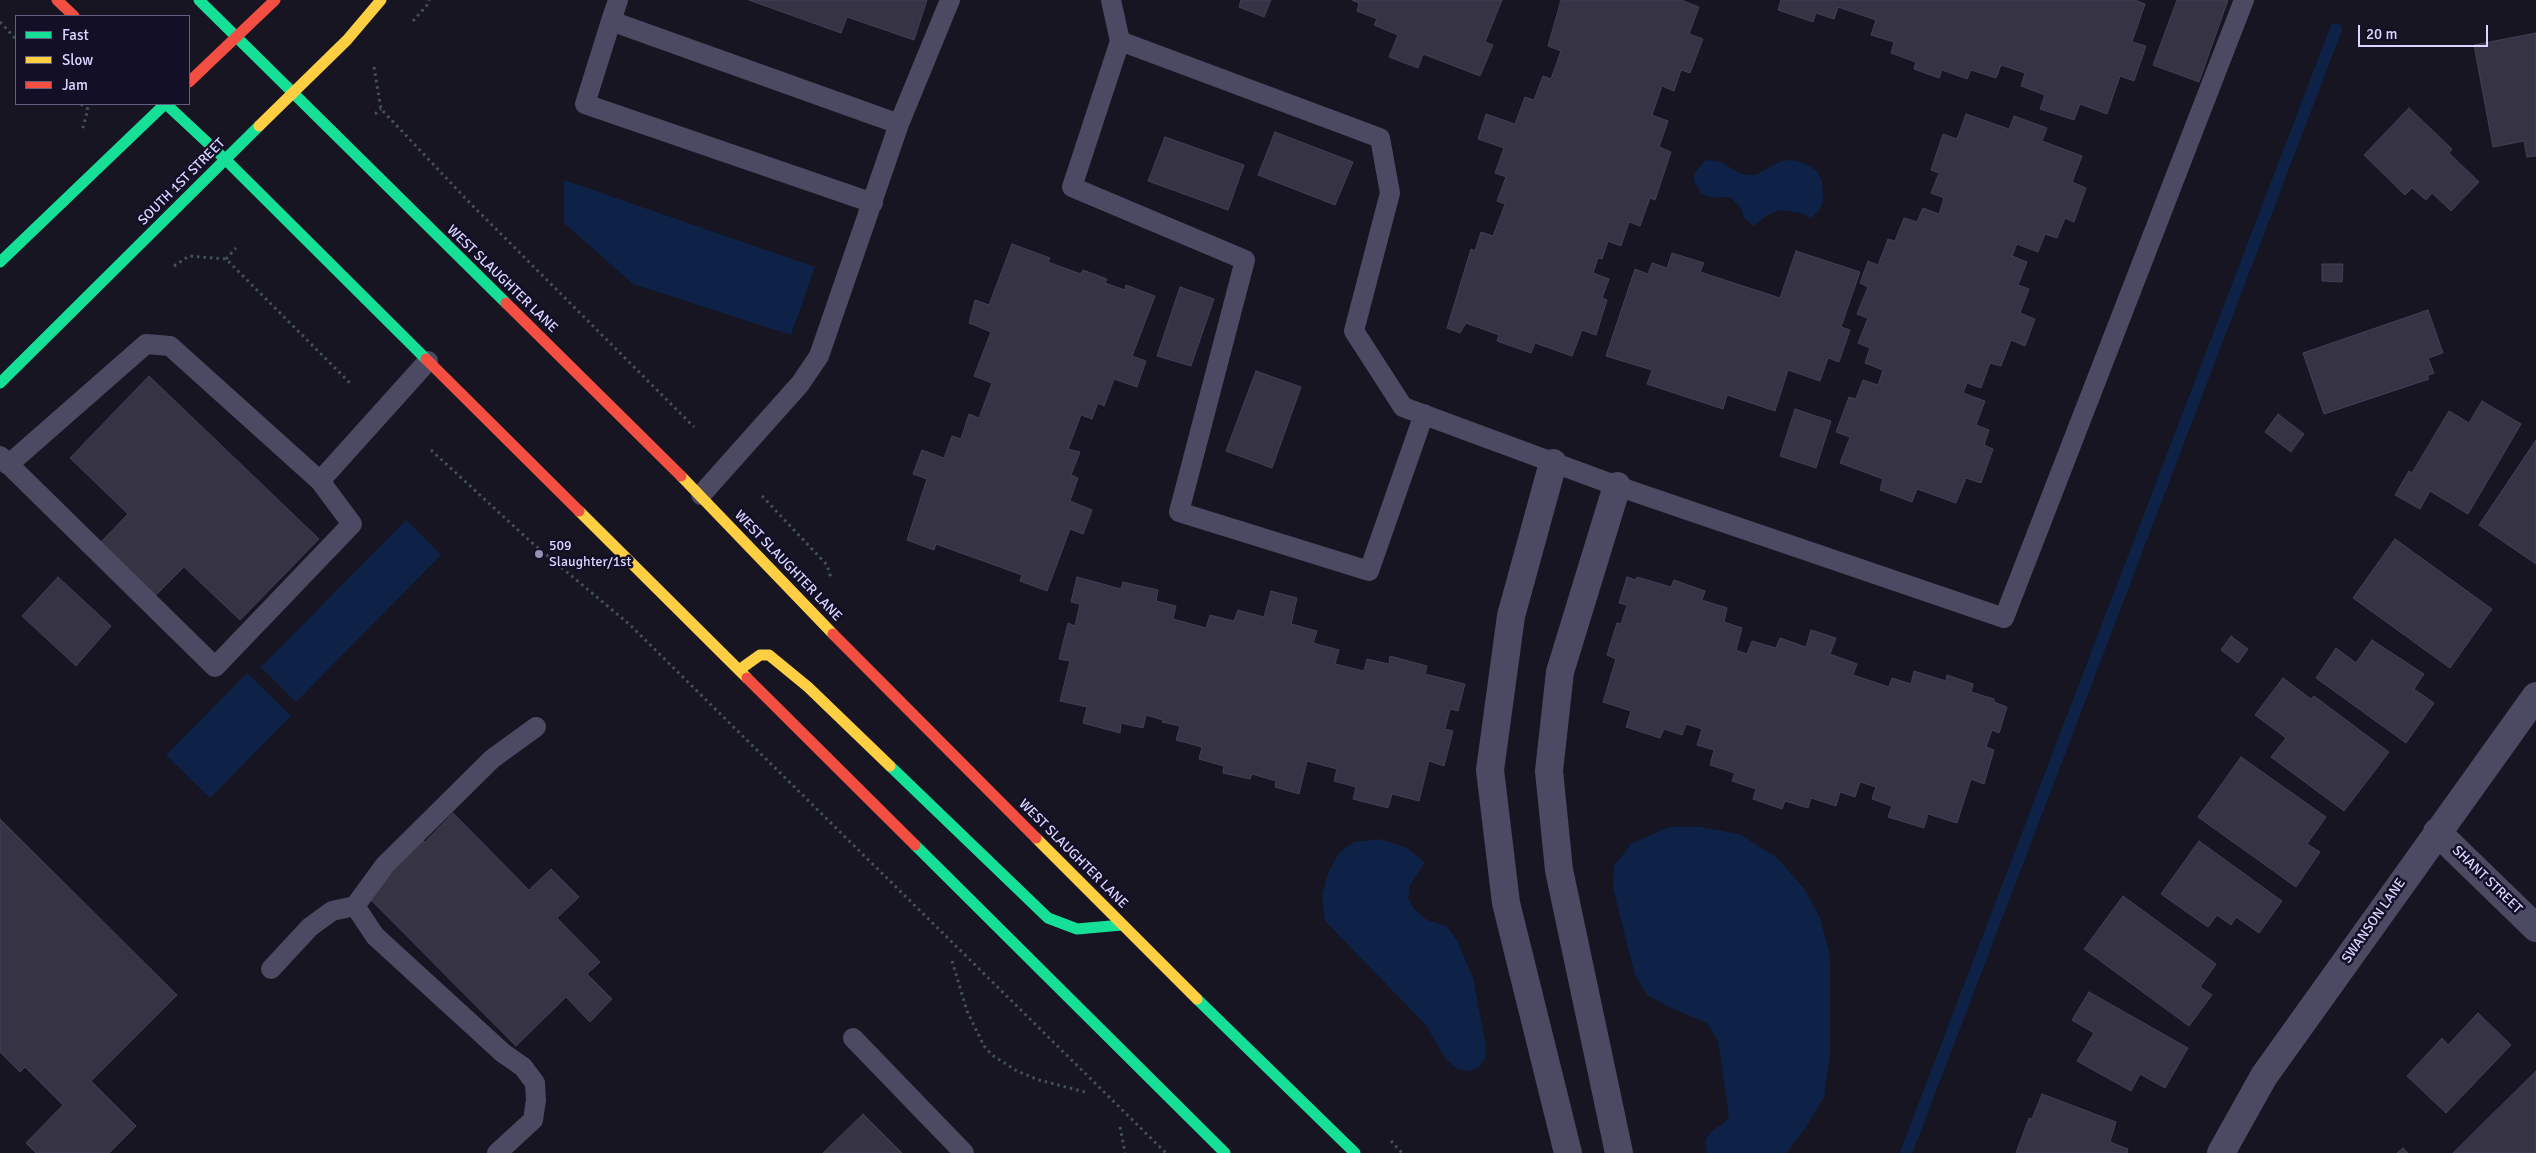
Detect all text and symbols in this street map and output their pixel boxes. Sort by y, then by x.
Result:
legend [15,15,190,105]
scale bar [2361,15,2491,47]
text: 20 m [2366,25,2397,43]
text: Fast [62,26,89,44]
text: Slow [62,51,93,69]
text: Jam [62,76,88,94]
street label: SOUTH 1ST STREET [135,135,229,229]
street label: WEST SLAUGHTER LANE [443,222,561,336]
street label: WEST SLAUGHTER LANE [731,507,845,625]
place label: 509 Slaughter/1st [549,538,631,570]
marker: 509 Slaughter/1st [533,548,545,560]
street label: WEST SLAUGHTER LANE [1015,796,1131,912]
street label: SHANT STREET [2449,842,2525,918]
street label: SWANSON LANE [2339,875,2409,967]

